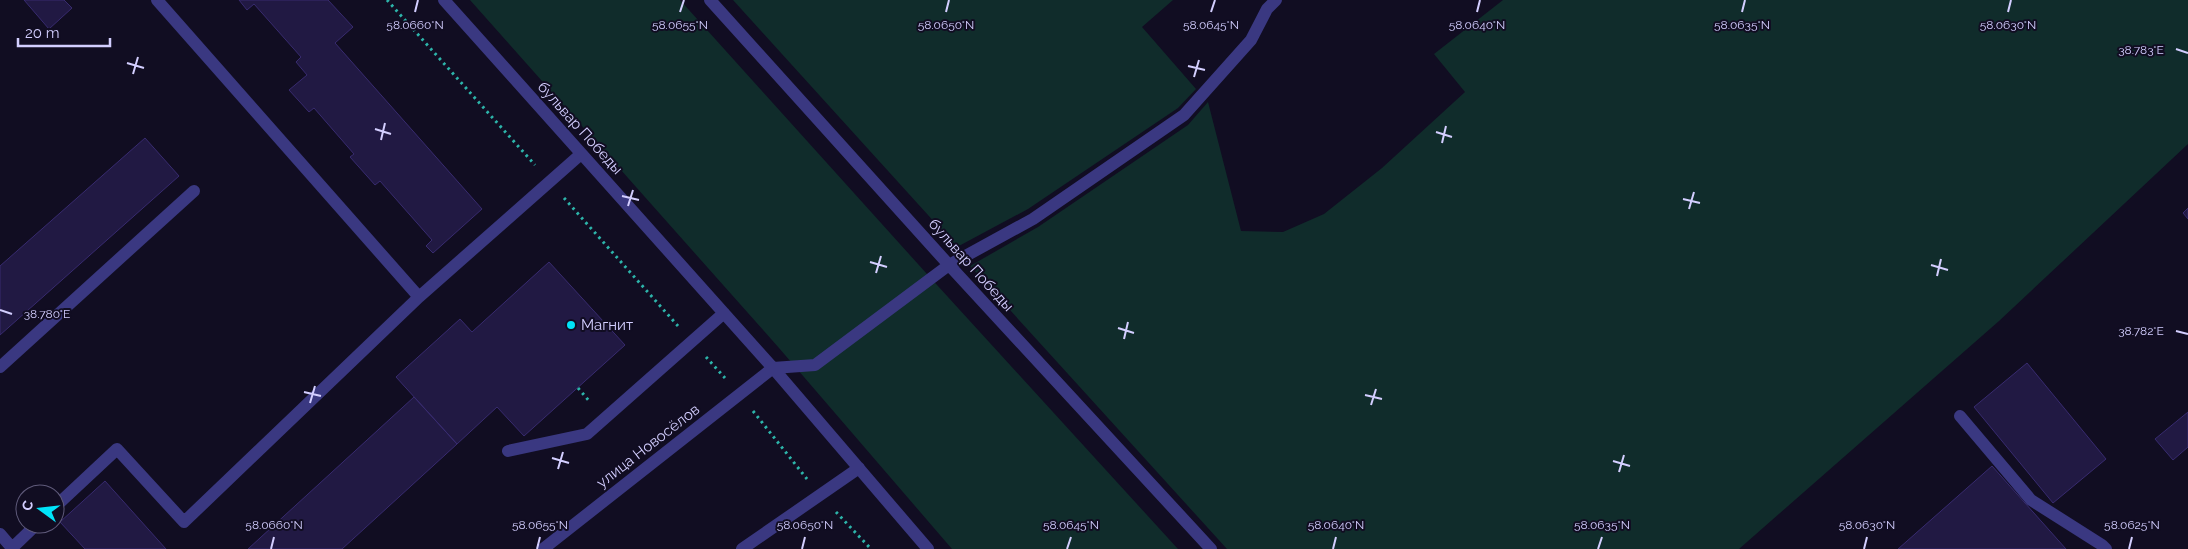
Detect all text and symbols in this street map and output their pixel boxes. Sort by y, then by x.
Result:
scale bar [18,15,110,47]
text: 58.0660°N [386,18,444,32]
text: 58.0655°N [652,18,708,32]
text: 58.0650°N [918,18,974,32]
text: 58.0645°N [1183,18,1239,32]
text: 58.0640°N [1449,18,1505,32]
text: 58.0635°N [1714,18,1770,32]
text: 58.0630°N [1980,18,2036,32]
text: 20 m [25,24,60,42]
text: 38.783°E [2118,43,2164,57]
street label: бульвар Победы [534,78,626,178]
street label: бульвар Победы [925,215,1017,315]
text: 38.780°E [24,307,70,321]
place label: Магнит [581,316,633,334]
marker: Магнит [565,319,577,331]
text: 38.782°E [2118,324,2164,338]
street label: улица Новосёлов [593,400,703,492]
north arrow [15,484,65,534]
text: С [18,499,37,512]
text: 58.0660°N [245,518,303,532]
text: 58.0655°N [512,518,568,532]
text: 58.0650°N [777,518,833,532]
text: 58.0645°N [1043,518,1099,532]
text: 58.0640°N [1308,518,1364,532]
text: 58.0635°N [1574,518,1630,532]
text: 58.0630°N [1839,518,1895,532]
text: 58.0625°N [2104,518,2160,532]

